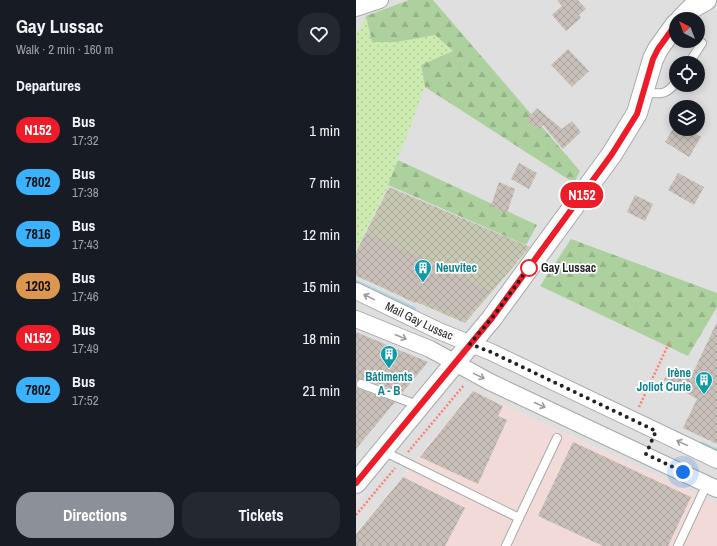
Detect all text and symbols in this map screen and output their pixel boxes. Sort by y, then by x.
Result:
north arrow [669,12,705,48]
map controls [669,12,705,136]
text: Gay Lussac [16,13,103,39]
button: heart [298,13,340,55]
text: Walk · 2 min · 160 m [16,41,113,58]
button: locate [669,56,705,92]
text: Departures [16,75,81,96]
button: layers [669,100,705,136]
text: Bus [72,111,95,132]
text: 1 min [309,120,340,141]
text: N152 [24,121,52,139]
text: 17:32 [72,132,99,149]
text: Bus [72,163,95,184]
text: 7 min [309,172,340,193]
text: 7802 [25,173,51,191]
line badge: N152 [554,182,610,208]
text: 17:38 [72,184,99,201]
text: N152 [568,186,596,204]
text: Bus [72,215,95,236]
text: 12 min [302,224,340,245]
text: 7816 [25,225,51,243]
text: 17:43 [72,236,99,253]
building icon: Neuvitec [413,258,433,283]
marker: Gay Lussac [520,259,538,277]
place label: Neuvitec [436,260,478,276]
place label: Gay Lussac [541,260,597,276]
text: Bus [72,267,95,288]
text: 15 min [302,276,340,297]
text: 1203 [25,277,51,295]
text: 17:46 [72,288,99,305]
one-way arrow [363,293,375,300]
street label: Mail Gay Lussac [383,298,456,344]
text: Bus [72,319,95,340]
text: 18 min [302,328,340,349]
text: N152 [24,329,52,347]
one-way arrow [395,334,407,342]
text: 17:49 [72,340,99,357]
building icon: Bâtiments A - B [379,344,399,369]
place label: Irène Joliot Curie [637,365,692,395]
place label: Bâtiments A - B [365,369,413,399]
building icon: Irène Joliot Curie [694,370,714,395]
text: Bus [72,371,95,392]
one-way arrow [473,373,485,380]
text: 21 min [302,380,340,401]
text: 7802 [25,381,51,399]
text: 17:52 [72,392,99,409]
one-way arrow [534,402,546,409]
one-way arrow [676,439,688,446]
your location [673,462,693,482]
button: Directions [16,492,174,538]
button: Tickets [182,492,340,538]

